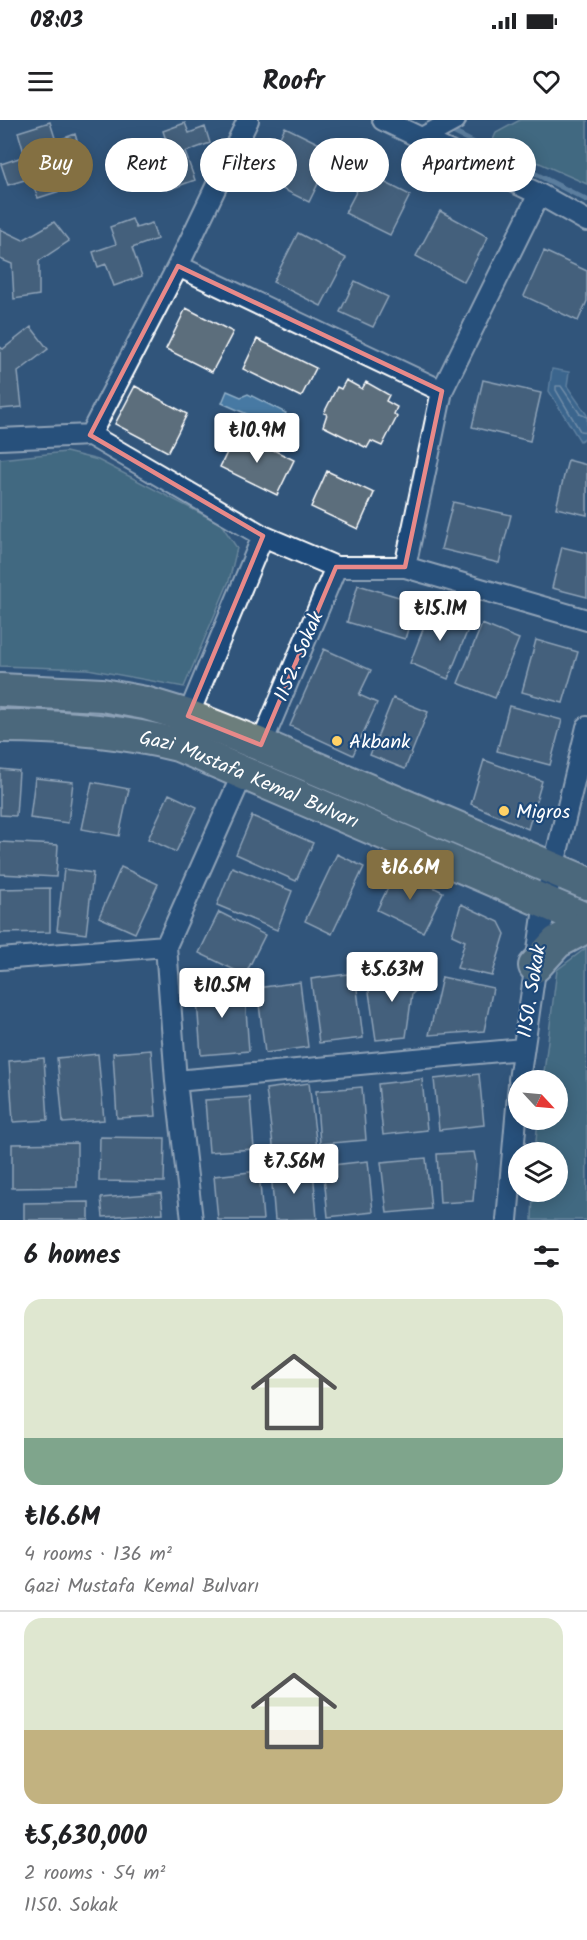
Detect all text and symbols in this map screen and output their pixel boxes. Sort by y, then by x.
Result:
text: 08:03 [30,4,83,39]
text: Roofr [262,60,325,103]
icon: menu [24,65,57,98]
icon: heart [530,65,563,98]
chip: Buy [18,138,93,192]
chip: Rent [105,138,188,192]
chip: Filters [200,138,297,192]
chip: New [309,138,389,192]
chip: Apartment [401,138,536,192]
pin: ₺10.9M [208,413,306,464]
text: ₺10.9M [228,416,286,448]
pin: ₺15.1M [391,591,489,642]
text: ₺15.1M [413,594,467,626]
street label: 1152. Sokak [266,606,333,707]
street label: Gazi Mustafa Kemal Bulvarı [136,723,364,839]
place label: Akbank [349,727,411,759]
marker: Akbank [330,734,344,748]
place label: Migros [516,797,571,829]
marker: Migros [497,804,511,818]
pin: ₺16.6M [361,850,459,901]
text: ₺16.6M [381,853,439,885]
street label: 1150. Sokak [510,942,556,1040]
pin: ₺5.63M [343,952,441,1003]
text: ₺5.63M [361,955,423,987]
pin: ₺10.5M [173,968,271,1019]
text: ₺10.5M [193,971,251,1003]
north arrow [508,1070,568,1130]
map controls [508,1070,568,1202]
button: layers [508,1142,568,1202]
pin: ₺7.56M [245,1144,343,1195]
text: ₺7.56M [263,1147,325,1179]
text: 6 homes [24,1235,121,1277]
icon: filters [530,1240,563,1273]
icon: home [240,1338,348,1446]
text: ₺16.6M [24,1497,100,1539]
text: 4 rooms · 136 m² [24,1539,172,1571]
text: Gazi Mustafa Kemal Bulvarı [24,1571,259,1603]
icon: home [240,1657,348,1765]
text: ₺5,630,000 [24,1816,147,1858]
text: 2 rooms · 54 m² [24,1858,165,1890]
text: 1150. Sokak [24,1890,118,1922]

